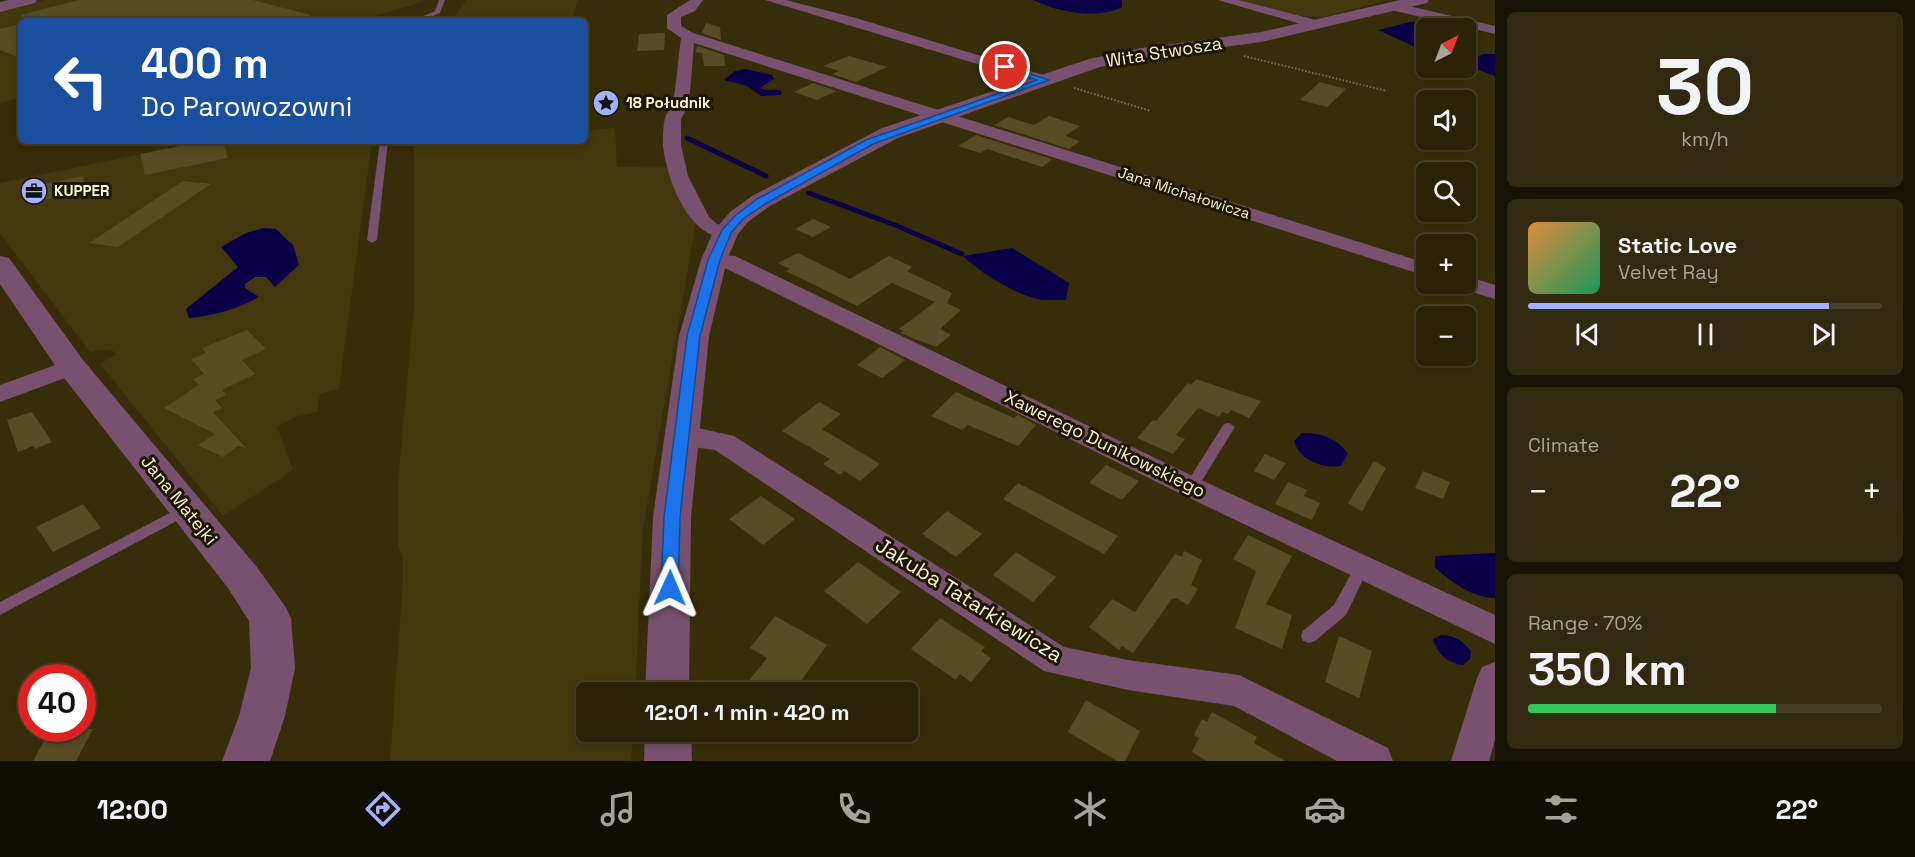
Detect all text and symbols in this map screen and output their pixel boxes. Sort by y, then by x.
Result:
north arrow [1416,18,1476,78]
map controls [1416,18,1476,366]
street label: Wita Stwosza [1104,31,1224,72]
text: 400 m [141,37,269,90]
text: 30 [1656,37,1754,137]
pin [979,41,1030,92]
icon: left [42,42,120,120]
icon: arrive [988,50,1021,83]
place icon: 18 Południk [591,88,621,118]
text: Do Parowozowni [141,89,352,124]
button: sound [1416,90,1476,150]
place label: 18 Południk [626,93,711,112]
text: km/h [1681,126,1729,152]
street label: Jana Michałowicza [1116,162,1253,223]
button: search [1416,162,1476,222]
office icon: KUPPER [19,176,49,206]
place label: KUPPER [54,181,109,200]
text: Static Love [1618,231,1737,259]
button: + [1416,234,1476,294]
text: Velvet Ray [1618,259,1719,285]
button: − [1416,306,1476,366]
icon: previous [1571,318,1604,351]
icon: pause [1689,318,1722,351]
icon: next [1807,318,1840,351]
street label: Xawerego Dunikowskiego [1001,385,1209,502]
text: Climate [1528,432,1599,458]
street label: Jana Matejki [136,450,223,549]
text: 22° [1669,463,1741,520]
text: − [1528,471,1548,513]
text: + [1862,471,1882,513]
street label: Jakuba Tatarkiewicza [871,531,1068,668]
position arrow [638,556,702,620]
text: Range · 70% [1528,610,1642,636]
text: 350 km [1528,641,1687,698]
speed limit sign: 40 [18,664,96,742]
text: 12:01 · 1 min · 420 m [644,698,850,726]
icon: directions [362,788,404,830]
icon: music [597,788,639,830]
icon: phone [833,788,875,830]
icon: climate [1069,788,1111,830]
icon: car [1304,788,1346,830]
icon: filters [1540,788,1582,830]
text: 12:00 [97,792,168,827]
text: 22° [1775,792,1818,827]

